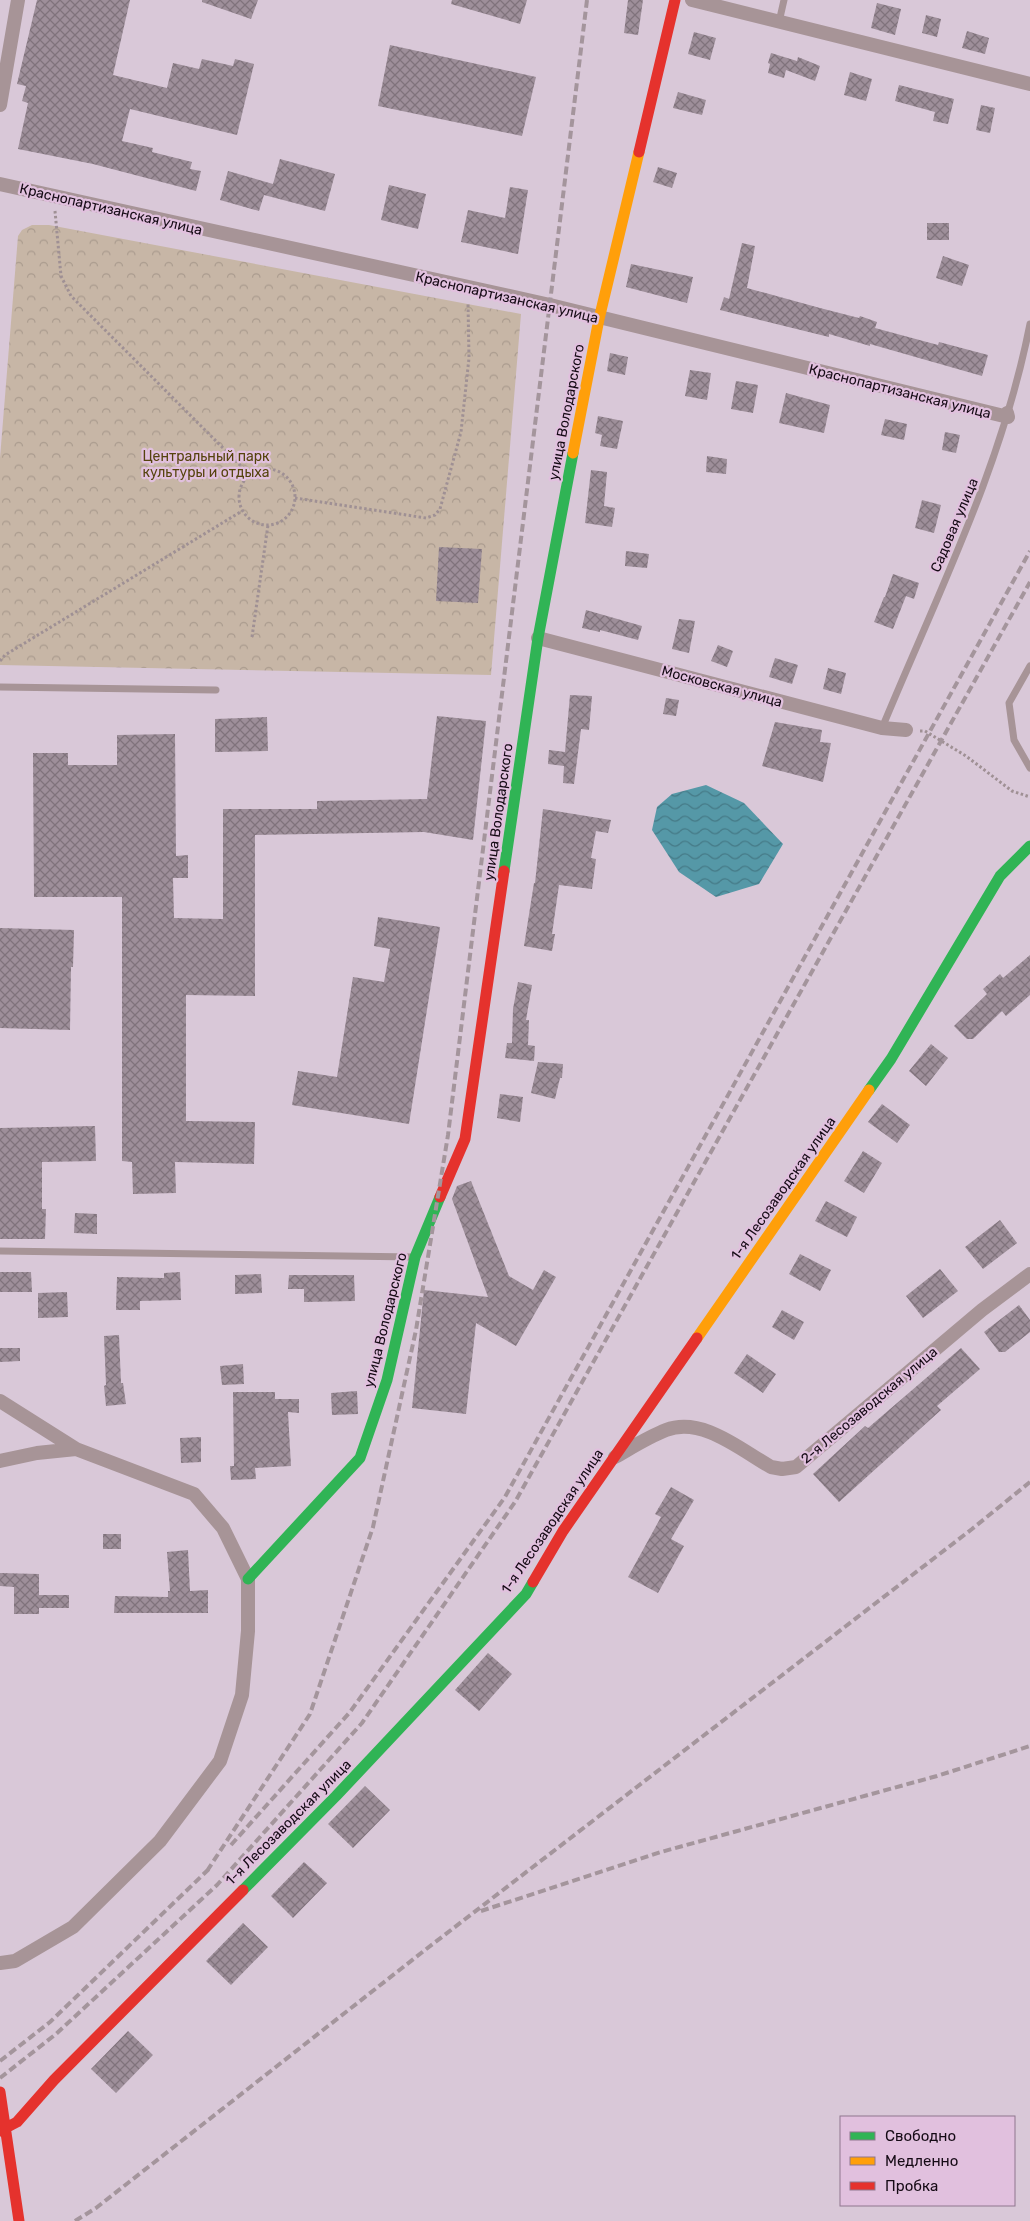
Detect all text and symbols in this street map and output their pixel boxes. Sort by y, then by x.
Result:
street label: Краснопартизанская улица [18,180,204,239]
street label: Краснопартизанская улица [414,268,600,327]
street label: улица Володарского [545,343,588,482]
street label: Краснопартизанская улица [807,361,993,422]
park label: Центральный парк культуры и отдыха [142,448,270,481]
street label: Садовая улица [927,476,982,575]
street label: Московская улица [660,662,784,711]
street label: улица Володарского [480,742,517,882]
street label: 1-я Лесозаводская улица [727,1113,839,1263]
street label: улица Володарского [360,1251,410,1389]
street label: 2-я Лесозаводская улица [798,1343,941,1467]
street label: 1-я Лесозаводская улица [498,1446,607,1597]
street label: 1-я Лесозаводская улица [222,1756,355,1889]
legend [840,2116,1015,2206]
text: Свободно [885,2127,956,2145]
text: Медленно [885,2152,958,2170]
text: Пробка [885,2177,938,2195]

